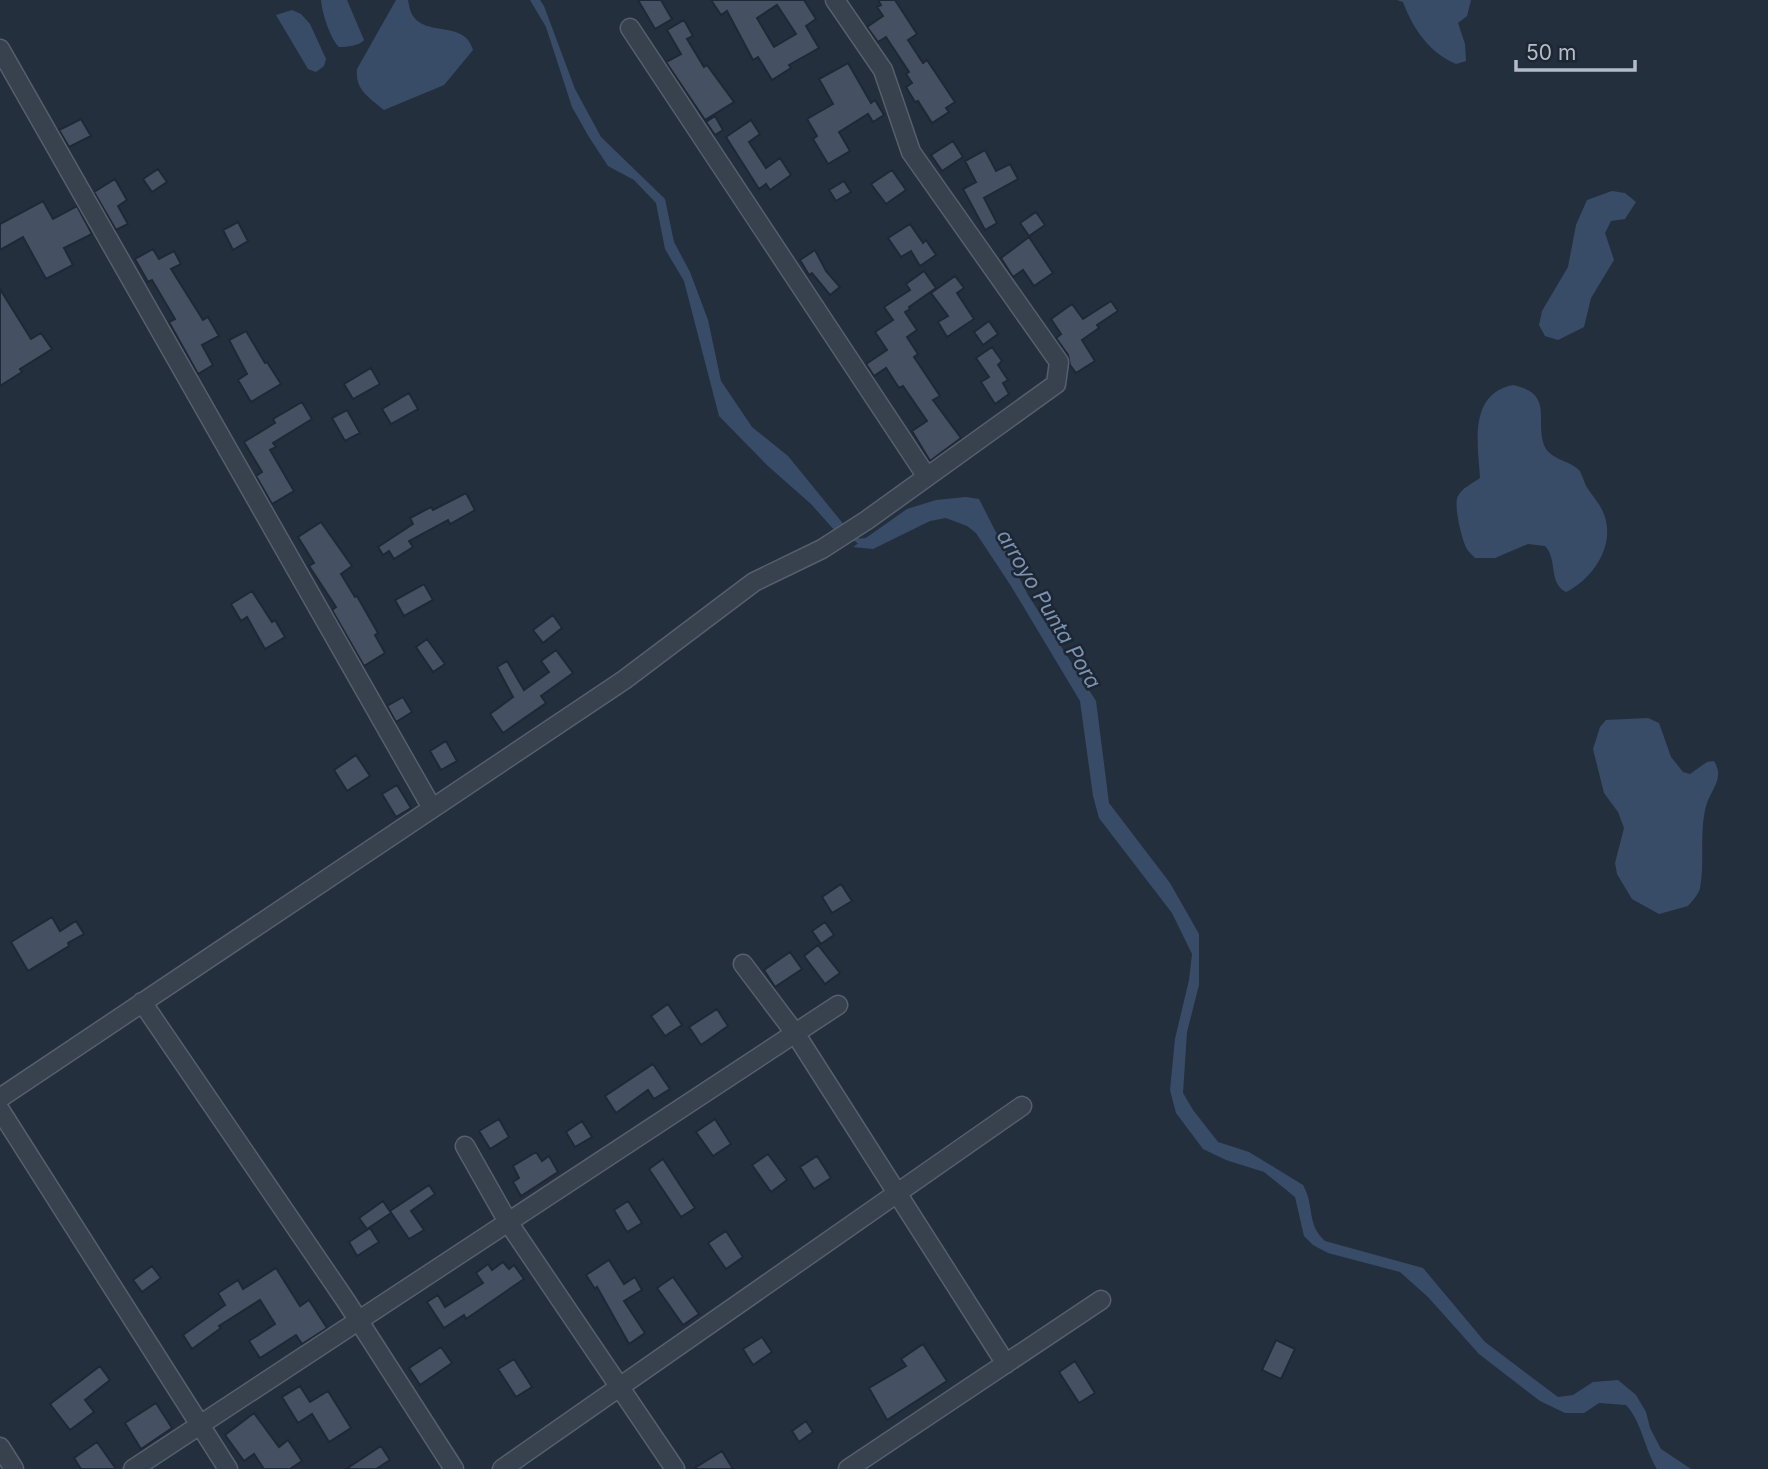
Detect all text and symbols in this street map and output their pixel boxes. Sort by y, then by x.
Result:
scale bar [1516,28,1635,72]
text: 50 m [1526,40,1576,65]
water label: arroyo Punta Pora [992,525,1106,693]

